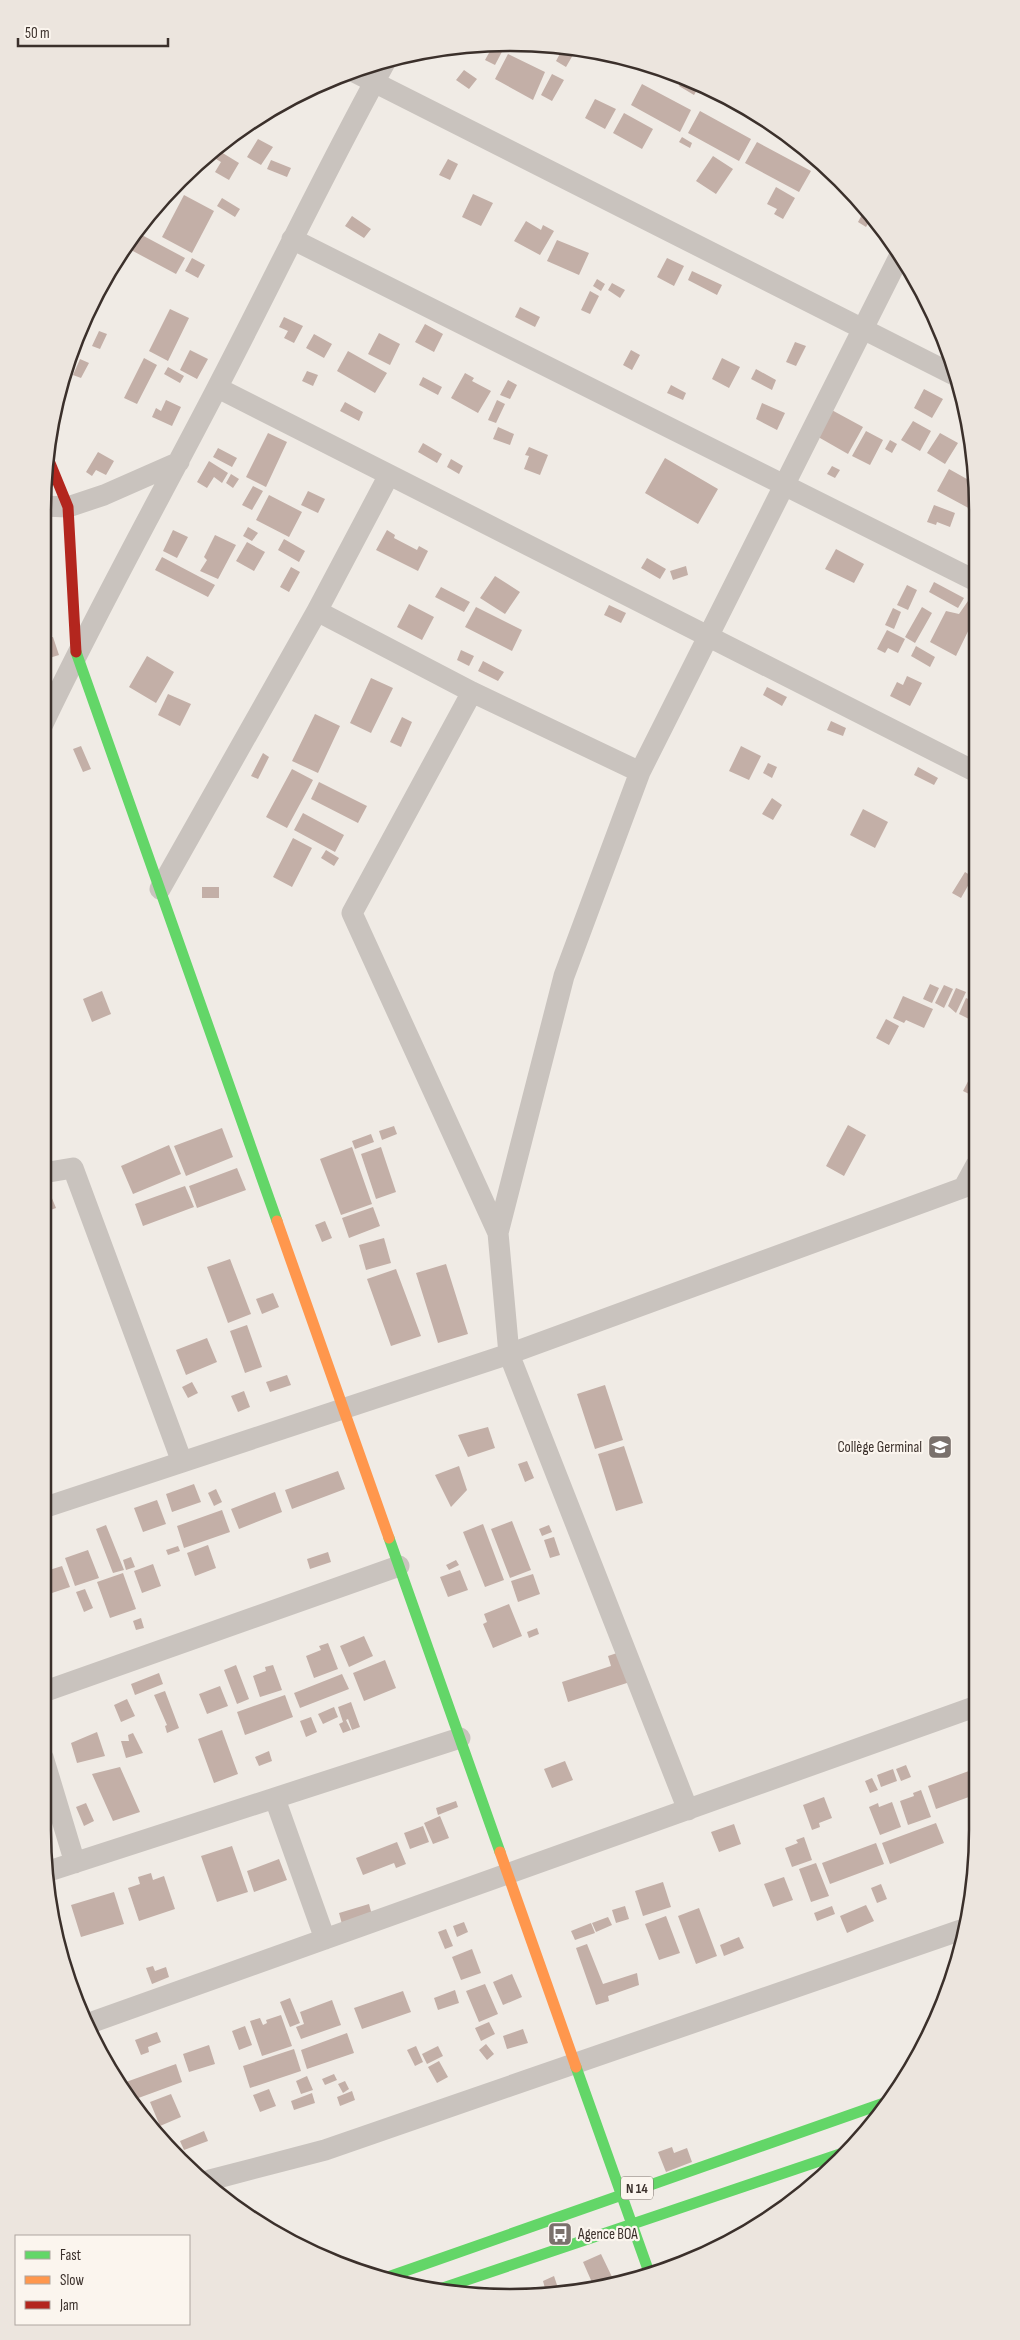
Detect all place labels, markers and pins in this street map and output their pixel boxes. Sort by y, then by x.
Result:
school or university icon: Collège Germinal [927,1434,953,1460]
place label: Collège Germinal [837,1438,922,1457]
bus stop icon: Agence BOA [547,2221,573,2247]
place label: Agence BOA [577,2225,638,2244]

